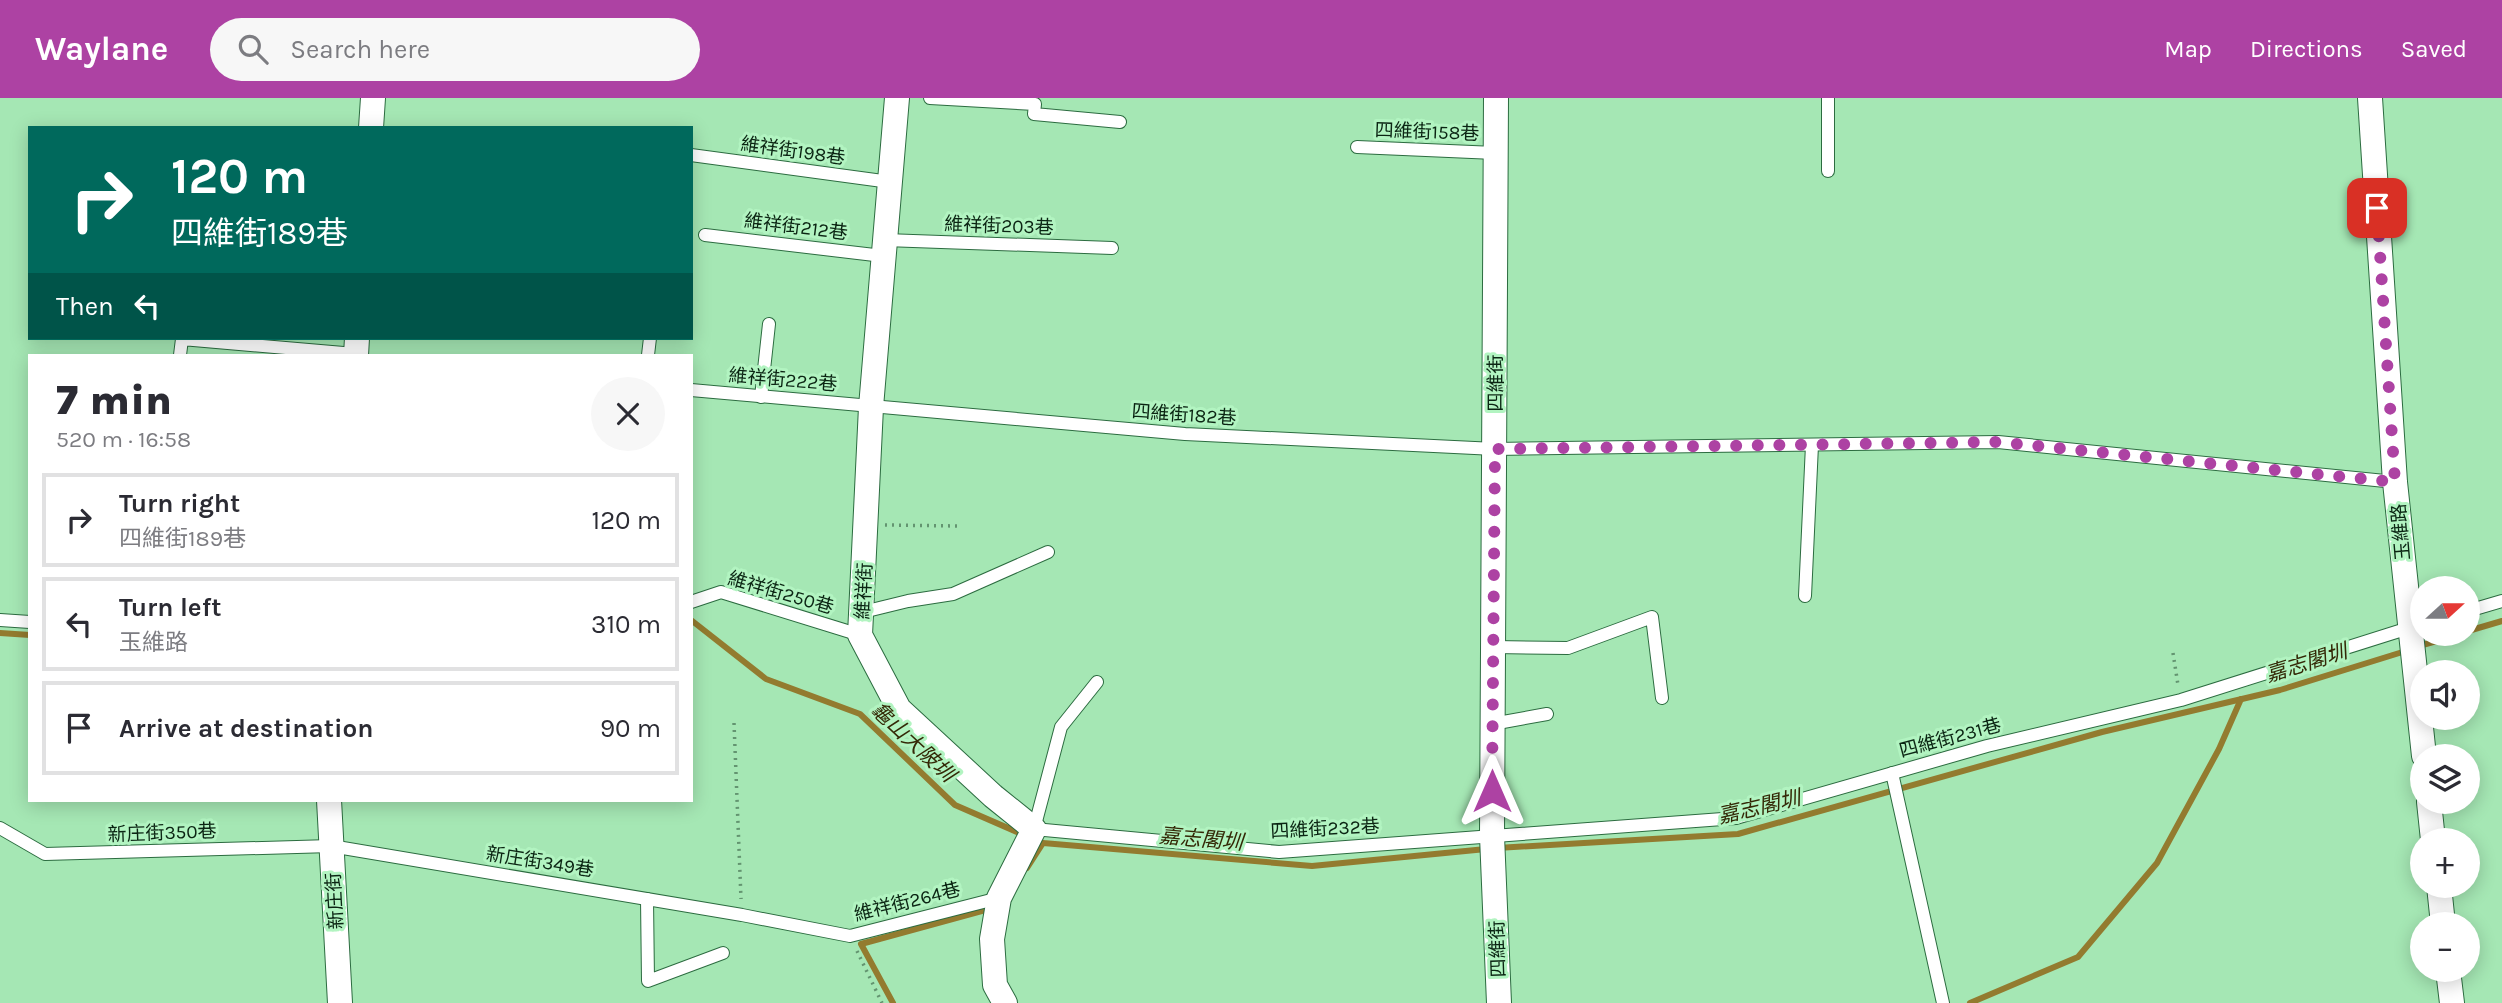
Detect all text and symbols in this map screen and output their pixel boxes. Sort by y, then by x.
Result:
search box [210,18,700,81]
text: Waylane [35,30,168,68]
icon: search [234,30,272,68]
text: Search here [290,34,430,65]
text: Map [2164,35,2212,63]
text: Directions [2250,35,2363,63]
text: Saved [2401,35,2467,63]
street label: 四維街158巷 [1374,119,1480,145]
street label: 維祥街198巷 [739,133,846,169]
text: 120 m [171,148,308,205]
icon: right [56,154,147,245]
pin [2347,178,2407,238]
icon: arrive [2358,189,2396,227]
street label: 維祥街212巷 [743,210,849,244]
street label: 維祥街203巷 [944,213,1054,239]
text: 四維街189巷 [171,215,348,252]
icon: left [128,287,166,325]
text: Then [56,291,114,322]
street label: 四維街 [1485,354,1507,412]
street label: 維祥街222巷 [728,364,838,396]
text: 7 min [56,375,172,425]
button: close [591,377,665,451]
street label: 四維街182巷 [1131,400,1237,430]
text: 520 m · 16:58 [56,426,191,453]
text: Turn right [119,488,240,519]
icon: right [60,501,98,539]
street label: 玉維路 [2388,503,2414,561]
text: 120 m [591,505,661,536]
text: 四維街189巷 [119,525,246,552]
street label: 維祥街 [852,562,876,620]
street label: 維祥街250巷 [725,567,836,619]
north arrow [2410,576,2480,646]
map controls [2410,576,2480,982]
text: Turn left [119,592,221,623]
icon: left [60,605,98,643]
text: 310 m [591,609,661,640]
text: 玉維路 [119,629,188,656]
water label: 嘉志閣圳 [2262,638,2353,687]
button: sound [2410,660,2480,730]
water label: 龜山大陂圳 [866,697,962,789]
icon: arrive [60,709,98,747]
text: Arrive at destination [119,713,373,744]
text: 90 m [600,713,661,744]
street label: 四維街231巷 [1897,714,2004,762]
button: layers [2410,744,2480,814]
position arrow [1455,754,1529,828]
water label: 嘉志閣圳 [1715,785,1806,828]
street label: 四維街232巷 [1270,815,1380,843]
street label: 新庄街350巷 [107,820,217,846]
water label: 嘉志閣圳 [1158,823,1247,855]
button: + [2410,828,2480,898]
street label: 新庄街349巷 [484,843,595,881]
street label: 新庄街 [323,872,347,930]
street label: 維祥街264巷 [852,878,963,926]
button: − [2410,912,2480,982]
street label: 四維街 [1486,920,1510,978]

